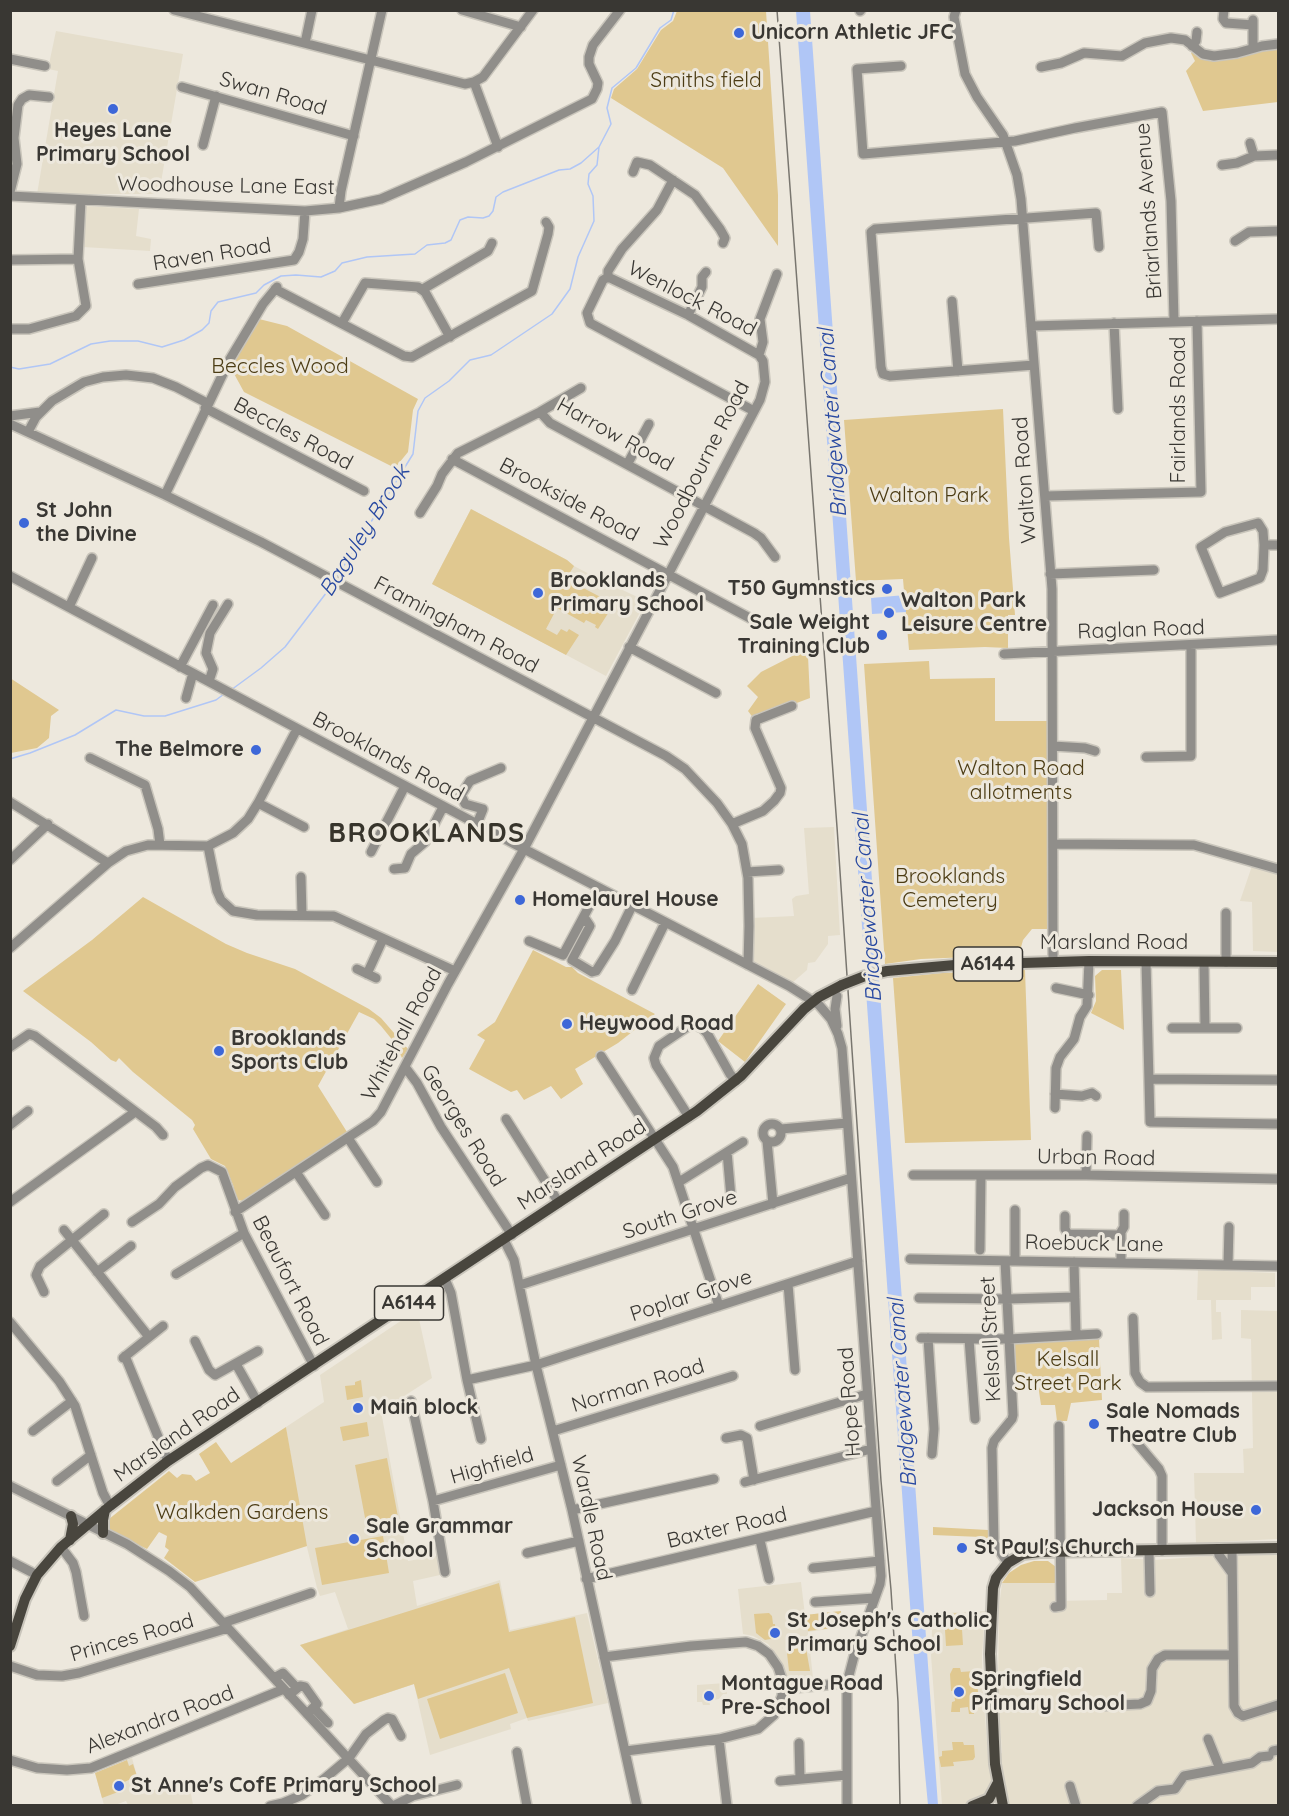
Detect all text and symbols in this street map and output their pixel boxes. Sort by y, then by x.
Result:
place label: Unicorn Athletic JFC [751,20,954,46]
marker: Unicorn Athletic JFC [732,26,746,40]
street label: Swan Road [216,67,330,121]
park label: Smiths field [650,68,762,94]
marker: Heyes Lane Primary School [106,102,120,116]
place label: Heyes Lane Primary School [36,118,190,168]
street label: Briarlands Avenue [1130,122,1168,300]
street label: Woodhouse Lane East [117,172,335,200]
street label: Raven Road [151,233,273,277]
street label: Wenlock Road [623,256,761,342]
water label: Bridgewater Canal [813,328,853,518]
street label: Fairlands Road [1166,337,1192,483]
park label: Beccles Wood [211,354,349,380]
street label: Woodbourne Road [649,377,755,553]
street label: Beccles Road [229,392,357,476]
street label: Harrow Road [552,393,678,477]
street label: Walton Road [1008,416,1042,544]
street label: Brookside Road [495,453,643,547]
water label: Baguley Brook [314,460,416,602]
park label: Walton Park [869,483,989,509]
place label: St John the Divine [36,498,137,548]
marker: St John the Divine [17,516,31,530]
place label: Brooklands Primary School [550,568,704,618]
street label: Framingham Road [369,571,543,679]
place label: T50 Gymnstics [727,576,875,602]
marker: T50 Gymnstics [880,582,894,596]
marker: Brooklands Primary School [531,586,545,600]
place label: Walton Park Leisure Centre [901,588,1047,638]
marker: Walton Park Leisure Centre [882,606,896,620]
place label: Sale Weight Training Club [738,610,870,660]
street label: Raglan Road [1077,615,1205,645]
marker: Sale Weight Training Club [875,628,889,642]
street label: Brooklands Road [308,706,468,808]
place label: The Belmore [115,737,244,763]
marker: The Belmore [249,743,263,757]
park label: Walton Road allotments [957,756,1085,806]
water label: Bridgewater Canal [848,813,888,1003]
district label: BROOKLANDS [328,818,526,850]
park label: Brooklands Cemetery [895,864,1005,914]
place label: Homelaurel House [532,887,719,913]
marker: Homelaurel House [513,893,527,907]
street label: Marsland Road [1040,930,1188,956]
road number: A6144 [954,947,1022,981]
street label: Whitehall Road [356,963,448,1105]
place label: Heywood Road [579,1011,734,1037]
marker: Heywood Road [560,1017,574,1031]
place label: Brooklands Sports Club [231,1026,348,1076]
marker: Brooklands Sports Club [212,1044,226,1058]
street label: Georges Road [415,1060,511,1192]
street label: Marsland Road [513,1114,651,1216]
street label: Urban Road [1037,1144,1155,1172]
street label: South Grove [620,1185,740,1245]
street label: Beaufort Road [246,1212,334,1350]
street label: Roebuck Lane [1024,1230,1164,1258]
street label: Poplar Grove [627,1264,755,1328]
street label: Kelsall Street [975,1275,1007,1403]
road number: A6144 [374,1286,444,1320]
water label: Bridgewater Canal [883,1298,923,1488]
street label: Hope Road [834,1346,866,1458]
park label: Kelsall Street Park [1014,1347,1122,1397]
street label: Norman Road [568,1354,708,1418]
street label: Marsland Road [109,1382,245,1488]
place label: Main block [370,1395,478,1421]
place label: Sale Nomads Theatre Club [1106,1399,1240,1449]
marker: Main block [351,1401,365,1415]
marker: Sale Nomads Theatre Club [1087,1417,1101,1431]
street label: Highfield [447,1442,537,1490]
street label: Wardle Road [565,1453,617,1583]
place label: Jackson House [1092,1497,1244,1523]
park label: Walkden Gardens [156,1500,328,1526]
street label: Baxter Road [665,1502,789,1554]
marker: Jackson House [1249,1503,1263,1517]
place label: Sale Grammar School [366,1514,513,1564]
marker: Sale Grammar School [347,1532,361,1546]
place label: St Paul's Church [974,1535,1135,1561]
marker: St Paul's Church [955,1541,969,1555]
street label: Princes Road [67,1608,197,1668]
place label: St Joseph's Catholic Primary School [787,1608,989,1658]
marker: St Joseph's Catholic Primary School [768,1626,782,1640]
place label: Springfield Primary School [971,1667,1125,1717]
place label: Montague Road Pre-School [721,1671,883,1721]
street label: Alexandra Road [83,1680,237,1760]
marker: Springfield Primary School [952,1685,966,1699]
marker: Montague Road Pre-School [702,1689,716,1703]
place label: St Anne's CofE Primary School [131,1773,437,1799]
marker: St Anne's CofE Primary School [112,1779,126,1793]

